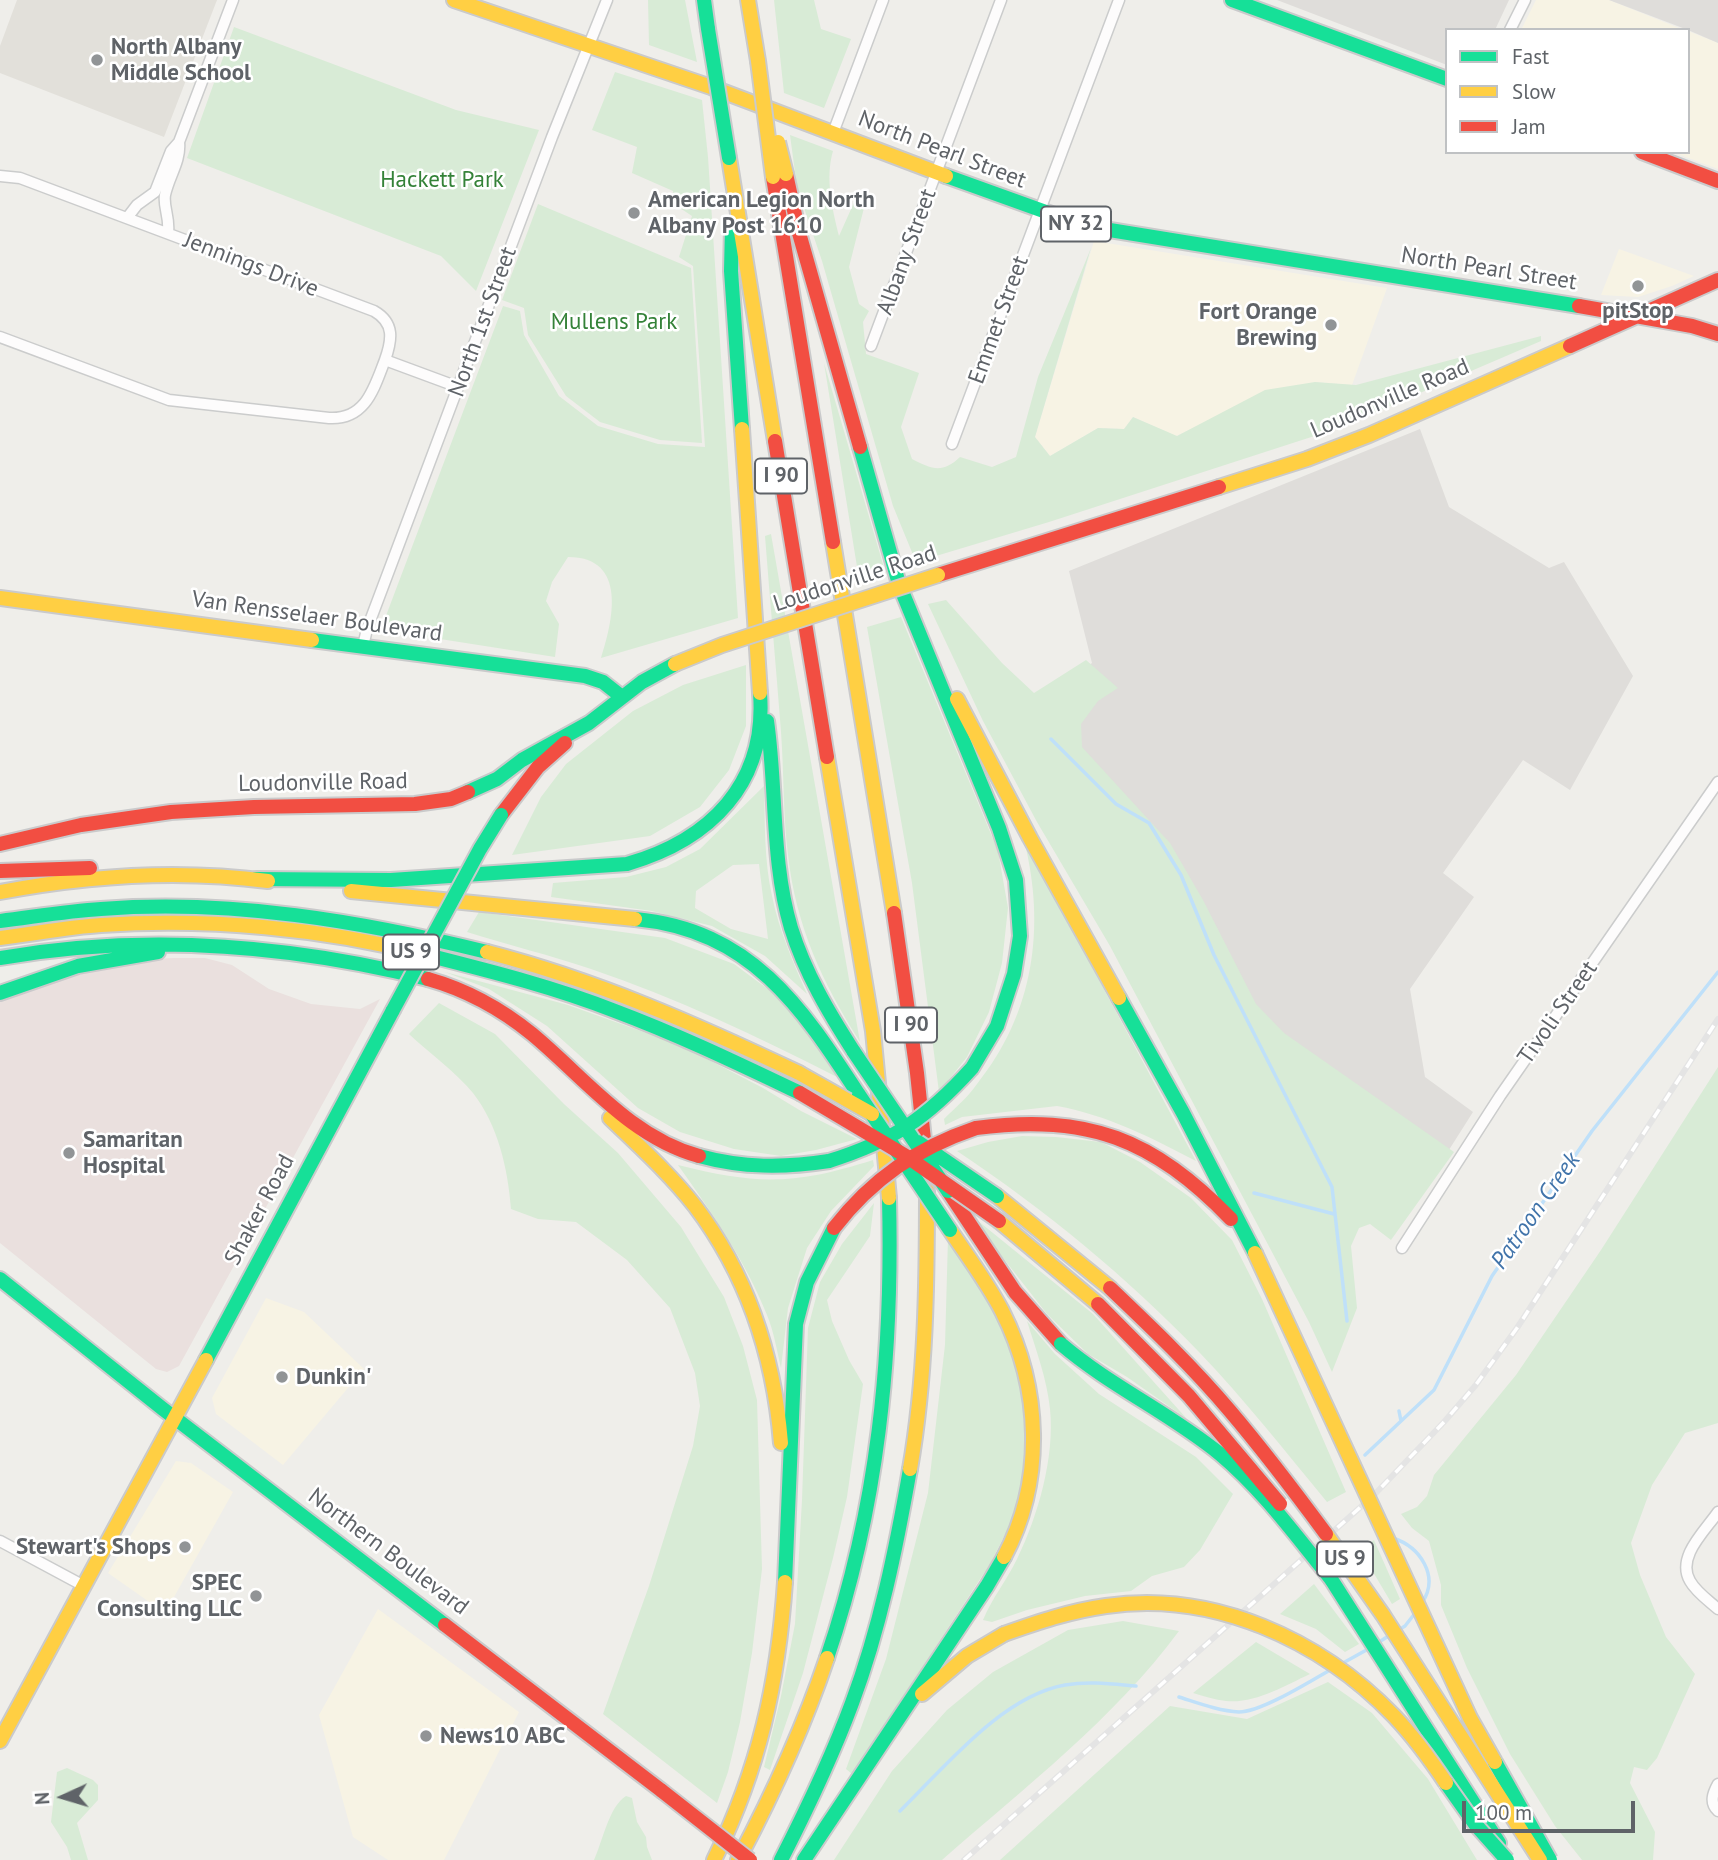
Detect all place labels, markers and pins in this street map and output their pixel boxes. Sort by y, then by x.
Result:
place label: North Albany Middle School [111,33,251,87]
marker: North Albany Middle School [89,52,105,68]
place label: American Legion North Albany Post 1610 [648,186,875,240]
marker: American Legion North Albany Post 1610 [626,205,642,221]
marker: pitStop [1630,278,1646,294]
place label: pitStop [1602,297,1674,325]
place label: Fort Orange Brewing [1199,298,1317,352]
marker: Fort Orange Brewing [1323,317,1339,333]
place label: Samaritan Hospital [83,1126,183,1180]
marker: Samaritan Hospital [61,1145,77,1161]
place label: Dunkin' [296,1363,372,1391]
marker: Dunkin' [274,1369,290,1385]
place label: Stewart's Shops [16,1533,171,1561]
marker: Stewart's Shops [177,1539,193,1555]
place label: SPEC Consulting LLC [97,1569,242,1623]
marker: SPEC Consulting LLC [248,1588,264,1604]
place label: News10 ABC [440,1722,565,1750]
marker: News10 ABC [418,1728,434,1744]

